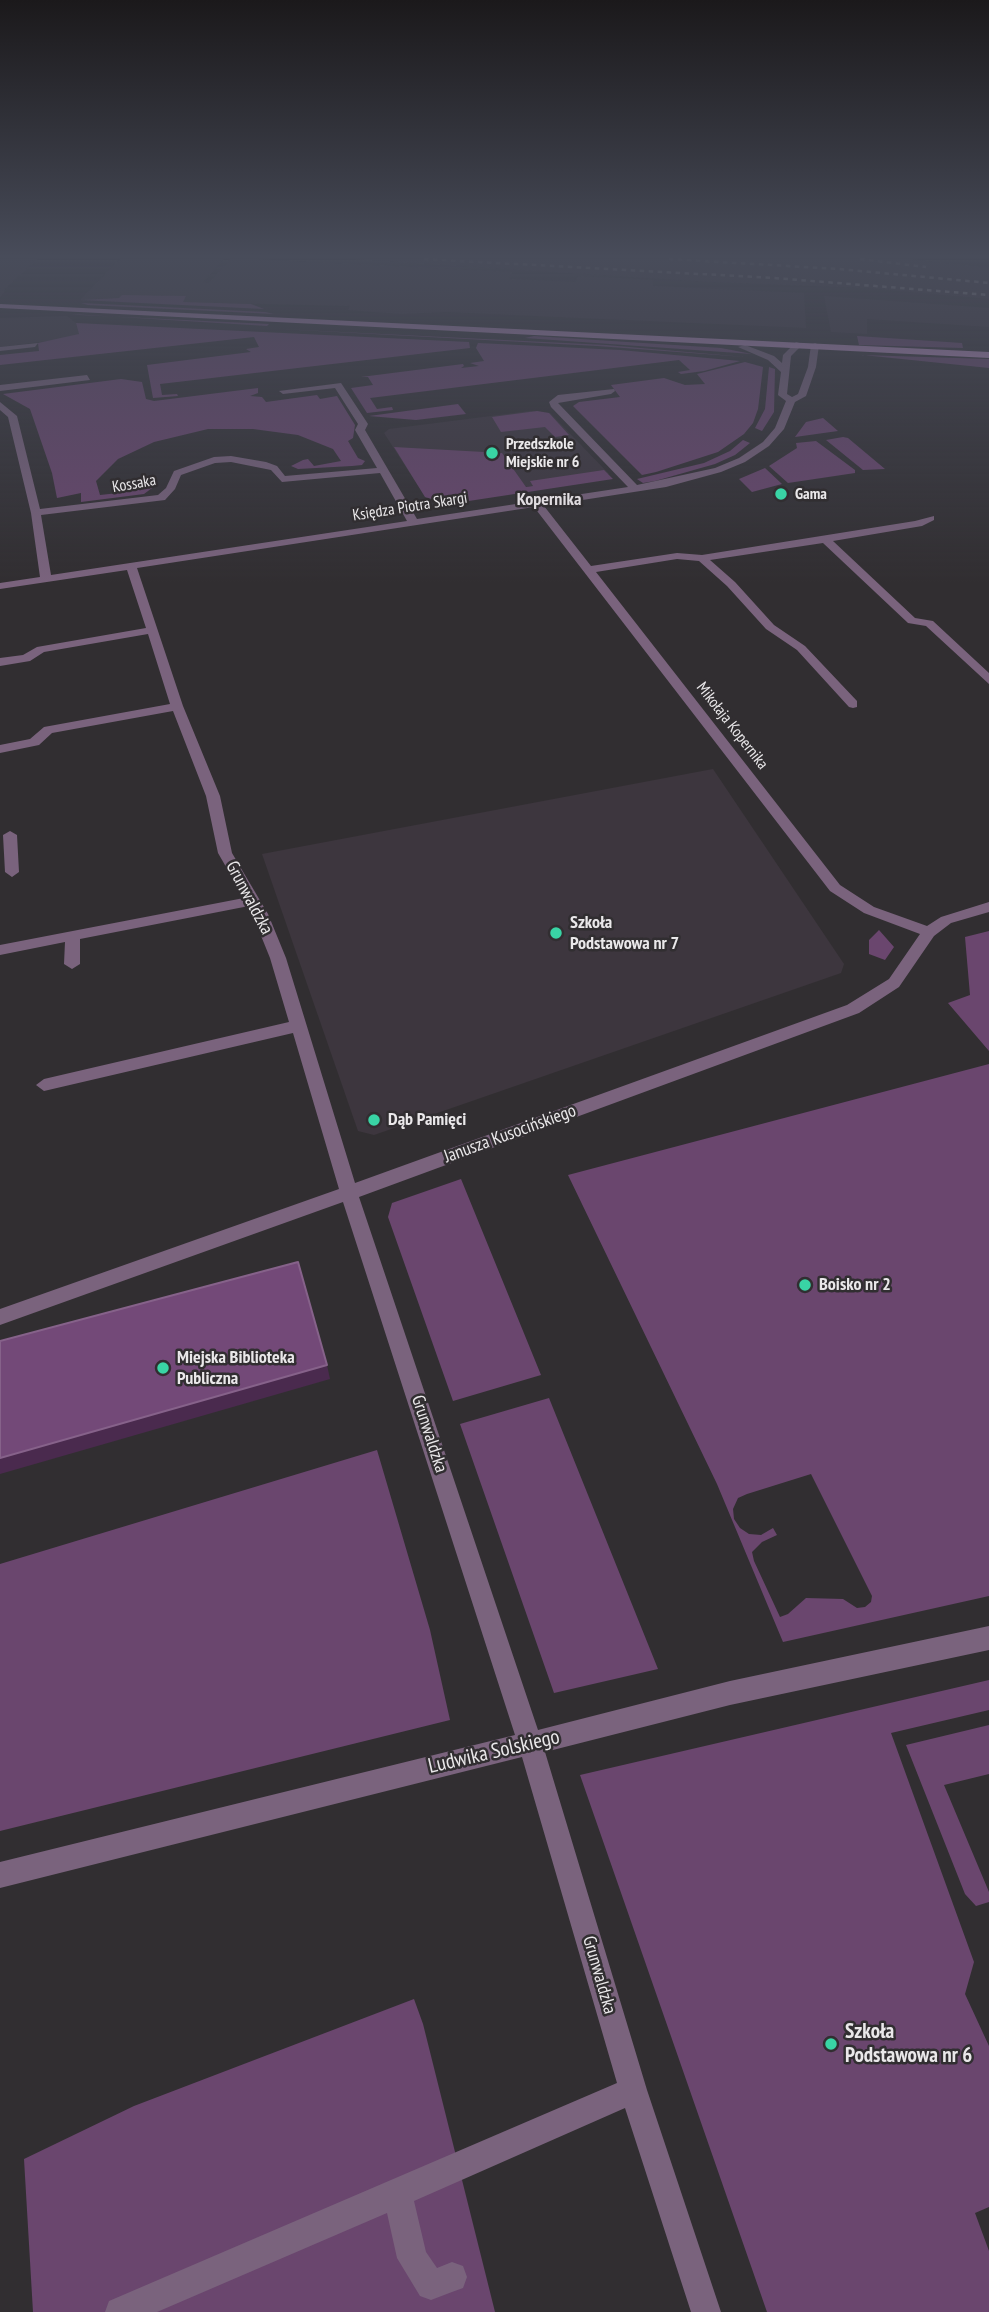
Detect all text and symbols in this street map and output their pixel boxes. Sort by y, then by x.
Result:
place label: Przedszkole Miejskie nr 6 [506,434,579,472]
marker: Przedszkole Miejskie nr 6 [484,445,500,461]
street label: Kossaka [111,471,157,497]
place label: Gama [795,484,827,504]
marker: Gama [773,486,789,502]
street label: Księdza Piotra Skargi [351,488,469,526]
district label: Kopernika [517,489,581,511]
street label: Mikołaja Kopernika [692,679,772,773]
street label: Grunwaldzka [221,858,277,938]
place label: Szkoła Podstawowa nr 7 [570,912,679,954]
marker: Szkoła Podstawowa nr 7 [548,925,564,941]
street label: Janusza Kusocińskiego [441,1100,579,1168]
place label: Dąb Pamięci [388,1109,466,1131]
marker: Dąb Pamięci [366,1112,382,1128]
place label: Boisko nr 2 [819,1274,891,1296]
marker: Boisko nr 2 [797,1277,813,1293]
place label: Miejska Biblioteka Publiczna [177,1347,295,1390]
marker: Miejska Biblioteka Publiczna [155,1360,171,1376]
street label: Grunwaldzka [406,1393,452,1475]
street label: Ludwika Solskiego [426,1725,562,1779]
street label: Grunwaldzka [578,1934,620,2016]
place label: Szkoła Podstawowa nr 6 [845,2019,972,2069]
marker: Szkoła Podstawowa nr 6 [823,2036,839,2052]

